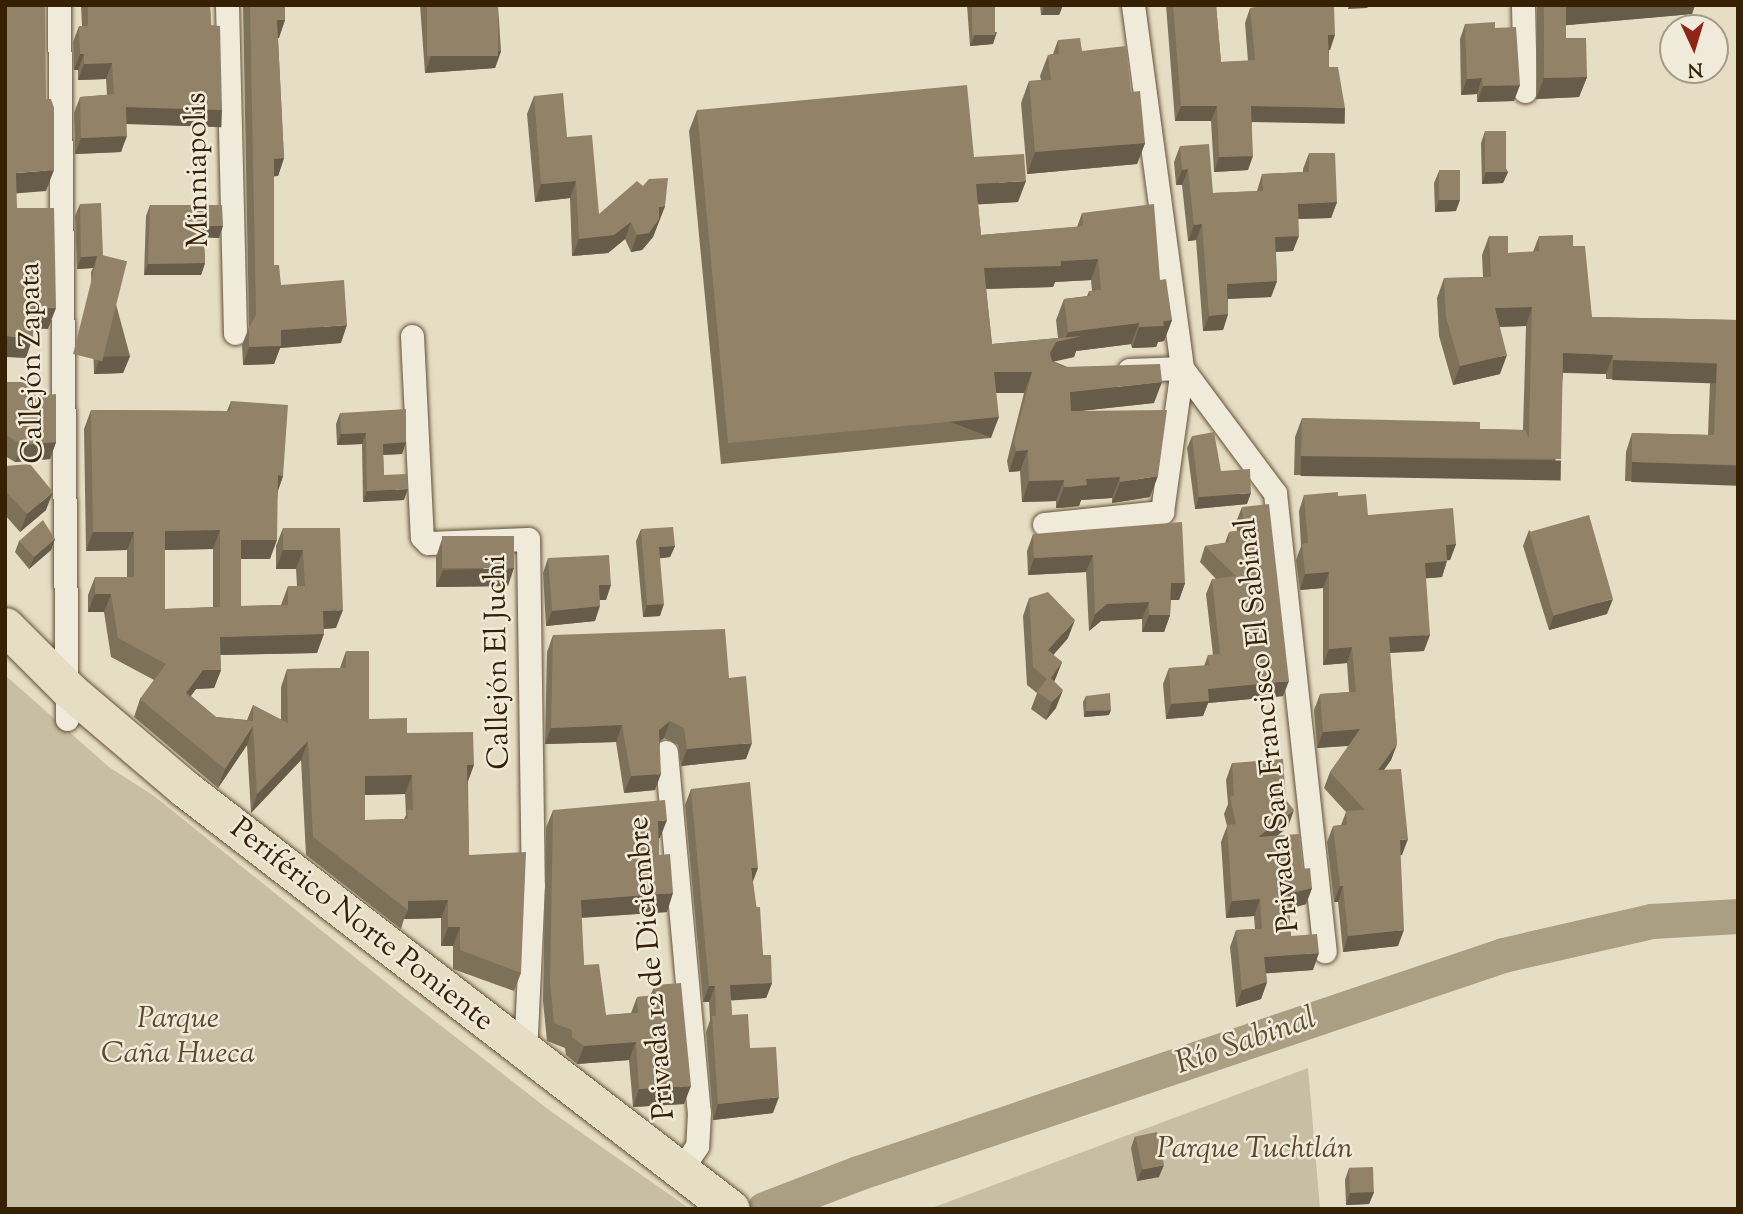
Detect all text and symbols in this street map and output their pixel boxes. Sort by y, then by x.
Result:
north arrow [1659,14,1729,84]
text: N [1687,54,1704,82]
street label: Minniapolis [180,92,218,248]
street label: Callejón Zapata [13,262,53,464]
street label: Privada San Francisco El Sabinal [1229,516,1309,934]
street label: Callejón El Juchi [479,554,519,770]
street label: Periférico Norte Poniente [222,812,500,1040]
street label: Privada 12 de Diciembre [622,815,684,1121]
water label: Río Sabinal [1171,1000,1321,1084]
park label: Parque Caña Hueca [101,1002,255,1072]
park label: Parque Tuchtlán [1157,1132,1353,1168]

